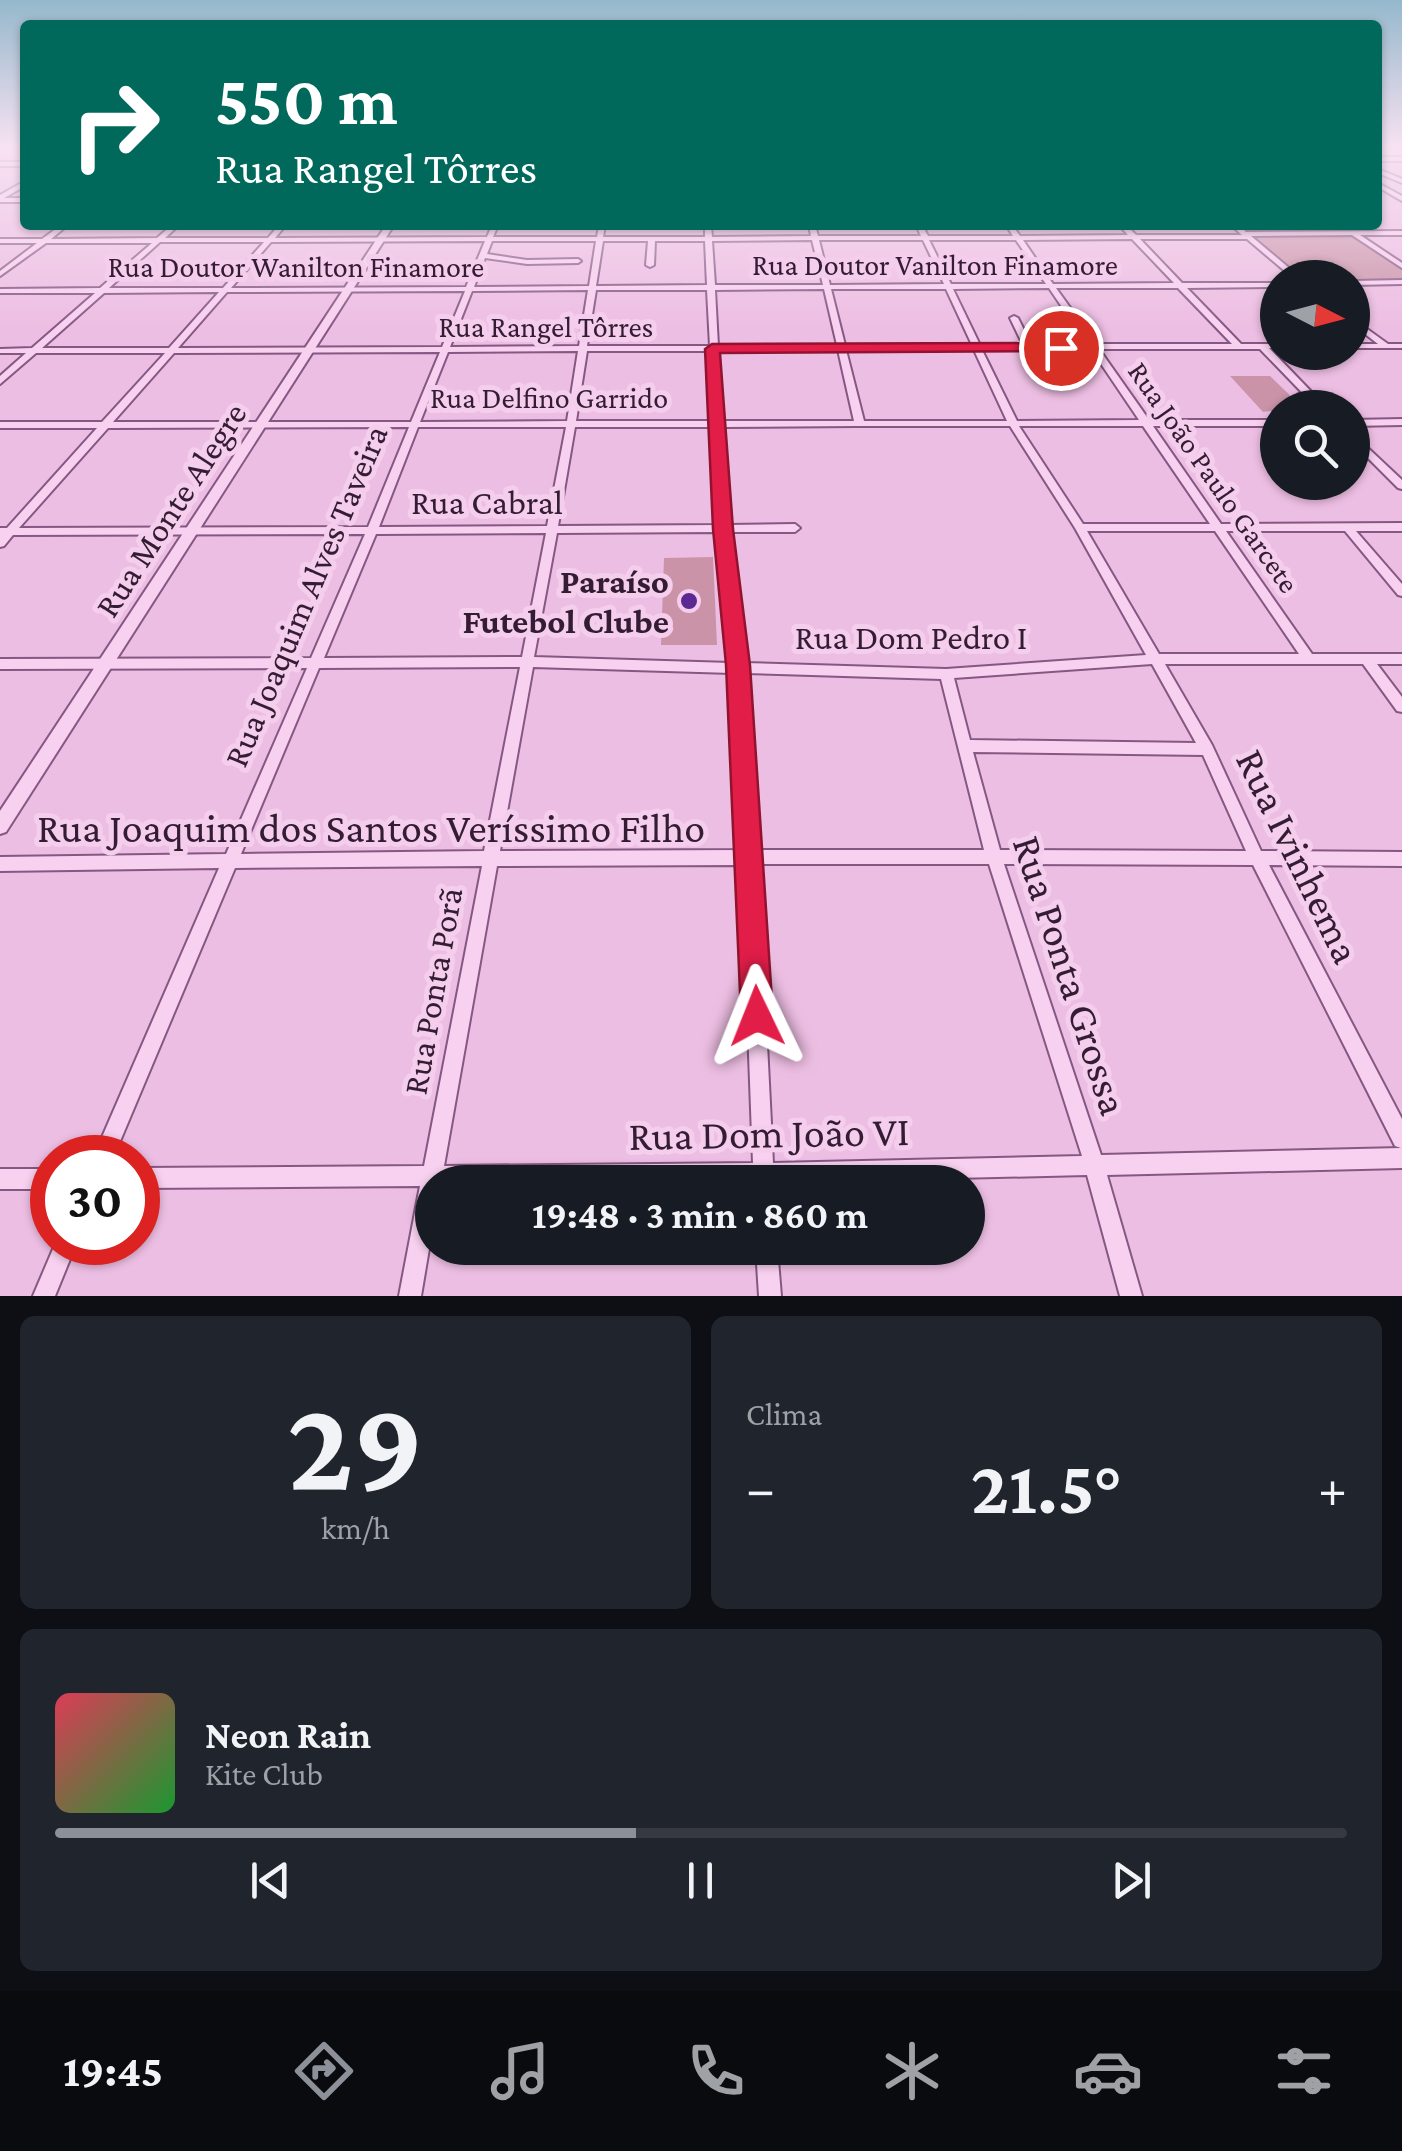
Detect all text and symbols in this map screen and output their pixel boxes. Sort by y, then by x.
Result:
icon: right [50,60,180,190]
text: 550 m [215,61,398,139]
text: Rua Rangel Tôrres [215,143,537,193]
street label: Rua Doutor Vanilton Finamore [752,248,1118,281]
street label: Rua Doutor Wanilton Finamore [108,250,484,283]
north arrow [1260,260,1370,370]
map controls [1260,260,1370,500]
pin [1019,306,1104,391]
street label: Rua Rangel Tôrres [439,310,653,344]
icon: arrive [1034,321,1089,376]
street label: Rua João Paulo Garcete [1122,355,1306,599]
street label: Rua Delfino Garrido [430,381,668,414]
button: search [1260,390,1370,500]
street label: Rua Monte Alegre [87,396,255,624]
street label: Rua Joaquim Alves Taveira [216,419,396,773]
street label: Rua Cabral [411,483,563,522]
place label: Paraíso Futebol Clube [462,562,669,641]
marker: Paraíso Futebol Clube [678,590,700,612]
street label: Rua Dom Pedro I [795,618,1027,657]
street label: Rua Ivinhema [1227,741,1371,971]
street label: Rua Joaquim dos Santos Veríssimo Filho [37,804,705,851]
street label: Rua Ponta Grossa [1004,829,1138,1121]
street label: Rua Ponta Porã [396,884,470,1098]
position arrow [705,964,809,1068]
street label: Rua Dom João VI [628,1107,910,1159]
speed limit sign: 30 [30,1135,160,1265]
text: 19:48 · 3 min · 860 m [532,1194,868,1236]
text: 29 [287,1372,424,1517]
text: Clima [746,1396,822,1432]
text: 21.5° [971,1446,1122,1529]
text: − [746,1458,775,1519]
text: + [1318,1458,1347,1519]
text: km/h [321,1510,390,1546]
text: Neon Rain [205,1714,371,1756]
text: Kite Club [205,1756,323,1792]
icon: previous [243,1853,298,1908]
icon: pause [673,1853,728,1908]
icon: next [1104,1853,1159,1908]
icon: directions [289,2036,359,2106]
icon: music [485,2036,555,2106]
icon: phone [681,2036,751,2106]
icon: climate [877,2036,947,2106]
icon: car [1073,2036,1143,2106]
icon: filters [1269,2036,1339,2106]
text: 19:45 [63,2046,163,2096]

